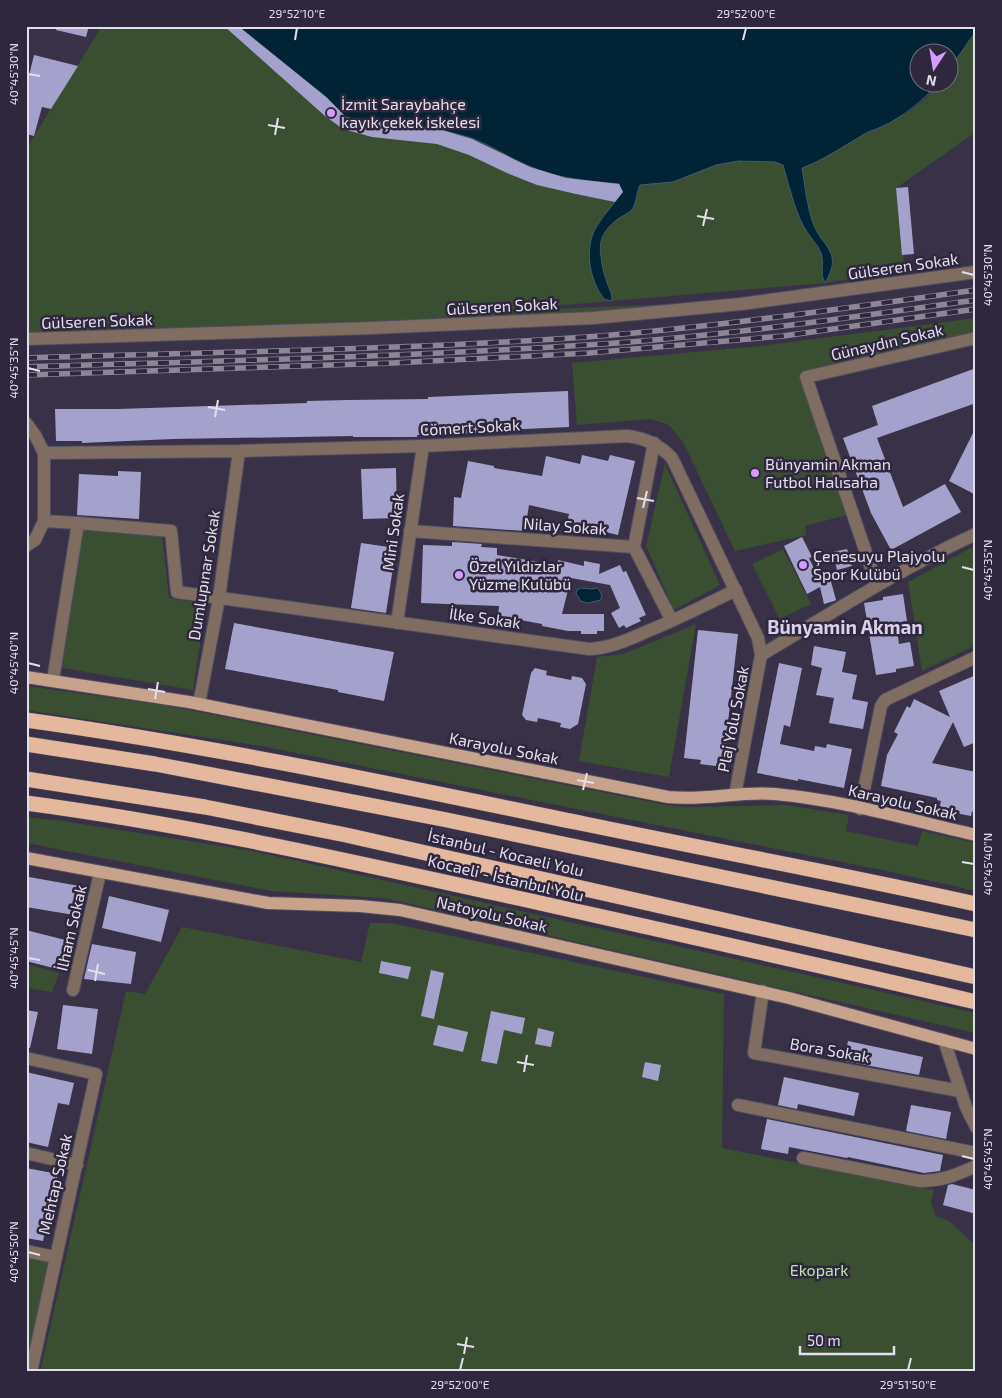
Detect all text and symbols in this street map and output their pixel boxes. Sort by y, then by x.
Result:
text: 29°52'10"E [269,6,326,20]
text: 29°52'00"E [716,6,776,20]
north arrow [910,42,960,92]
text: 40°45'30"N [6,43,20,105]
text: N [924,72,938,91]
place label: İzmit Saraybahçe kayık çekek iskelesi [341,94,480,132]
marker: İzmit Saraybahçe kayık çekek iskelesi [325,107,337,119]
text: 40°45'30"N [980,244,994,306]
street label: Gülseren Sokak [846,248,959,283]
street label: Gülseren Sokak [446,293,558,318]
street label: Gülseren Sokak [41,309,153,332]
street label: Günaydın Sokak [829,319,945,364]
text: 40°45'35"N [6,337,20,399]
street label: Cömert Sokak [420,414,520,439]
place label: Bünyamin Akman Futbol Halısaha [765,454,891,491]
marker: Bünyamin Akman Futbol Halısaha [749,467,761,479]
street label: Mini Sokak [378,492,407,572]
street label: Dumlupınar Sokak [184,508,223,641]
street label: Nilay Sokak [523,513,607,538]
text: 40°45'35"N [980,539,994,601]
place label: Çenesuyu Plajyolu Spor Kulübü [813,546,945,583]
place label: Özel Yıldızlar Yüzme Kulübü [469,556,571,593]
marker: Çenesuyu Plajyolu Spor Kulübü [797,559,809,571]
marker: Özel Yıldızlar Yüzme Kulübü [453,569,465,581]
street label: İlke Sokak [448,603,522,632]
district label: Bünyamin Akman [767,615,923,639]
text: 40°45'40"N [6,632,20,694]
street label: Plaj Yolu Sokak [713,664,753,774]
street label: Karayolu Sokak [448,728,561,767]
street label: Karayolu Sokak [847,780,960,823]
street label: İstanbul - Kocaeli Yolu [426,825,586,880]
text: 40°45'40"N [980,833,994,895]
street label: Kocaeli - İstanbul Yolu [426,850,586,905]
street label: İlham Sokak [51,883,90,973]
street label: Natoyolu Sokak [435,892,549,936]
text: 40°45'45"N [6,927,20,989]
street label: Bora Sokak [789,1033,872,1066]
text: 40°45'45"N [980,1128,994,1190]
street label: Mehtap Sokak [34,1132,75,1236]
text: 40°45'50"N [6,1221,20,1283]
park label: Ekopark [790,1260,848,1279]
scale bar [800,1323,893,1355]
text: 50 m [807,1331,841,1349]
text: 29°52'00"E [430,1377,490,1391]
text: 29°51'50"E [880,1377,936,1391]

